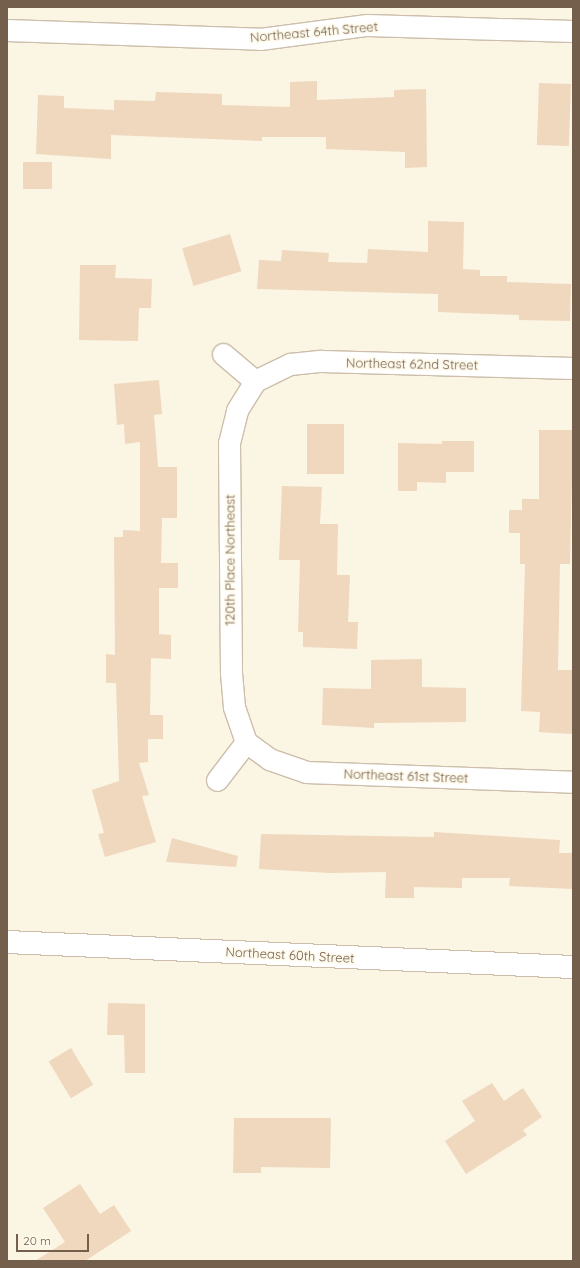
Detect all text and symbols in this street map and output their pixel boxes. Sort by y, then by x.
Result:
street label: Northeast 64th Street [249,19,379,45]
street label: Northeast 62nd Street [346,355,478,373]
street label: 120th Place Northeast [222,494,238,626]
street label: Northeast 61st Street [343,766,469,786]
street label: Northeast 60th Street [225,944,355,966]
scale bar [18,1226,91,1252]
text: 20 m [23,1233,51,1248]

